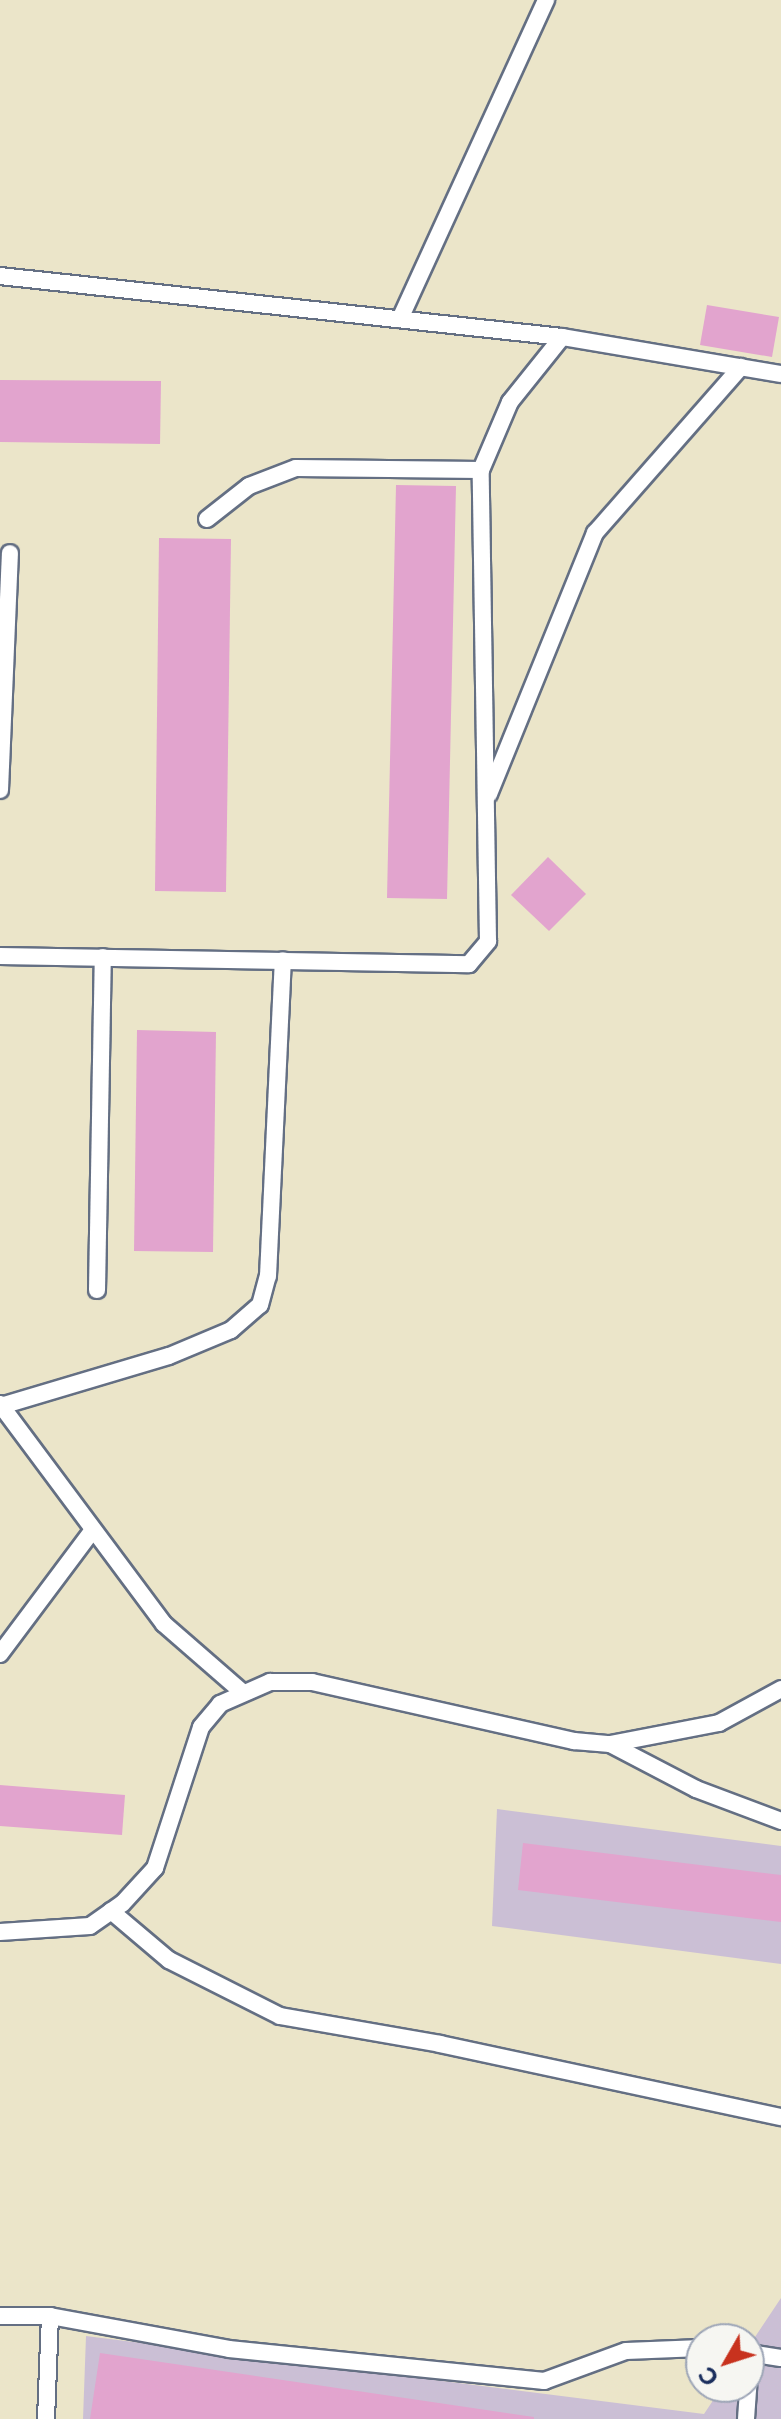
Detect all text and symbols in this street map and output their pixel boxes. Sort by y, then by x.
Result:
north arrow [685,2323,765,2403]
text: С [689,2360,726,2394]

